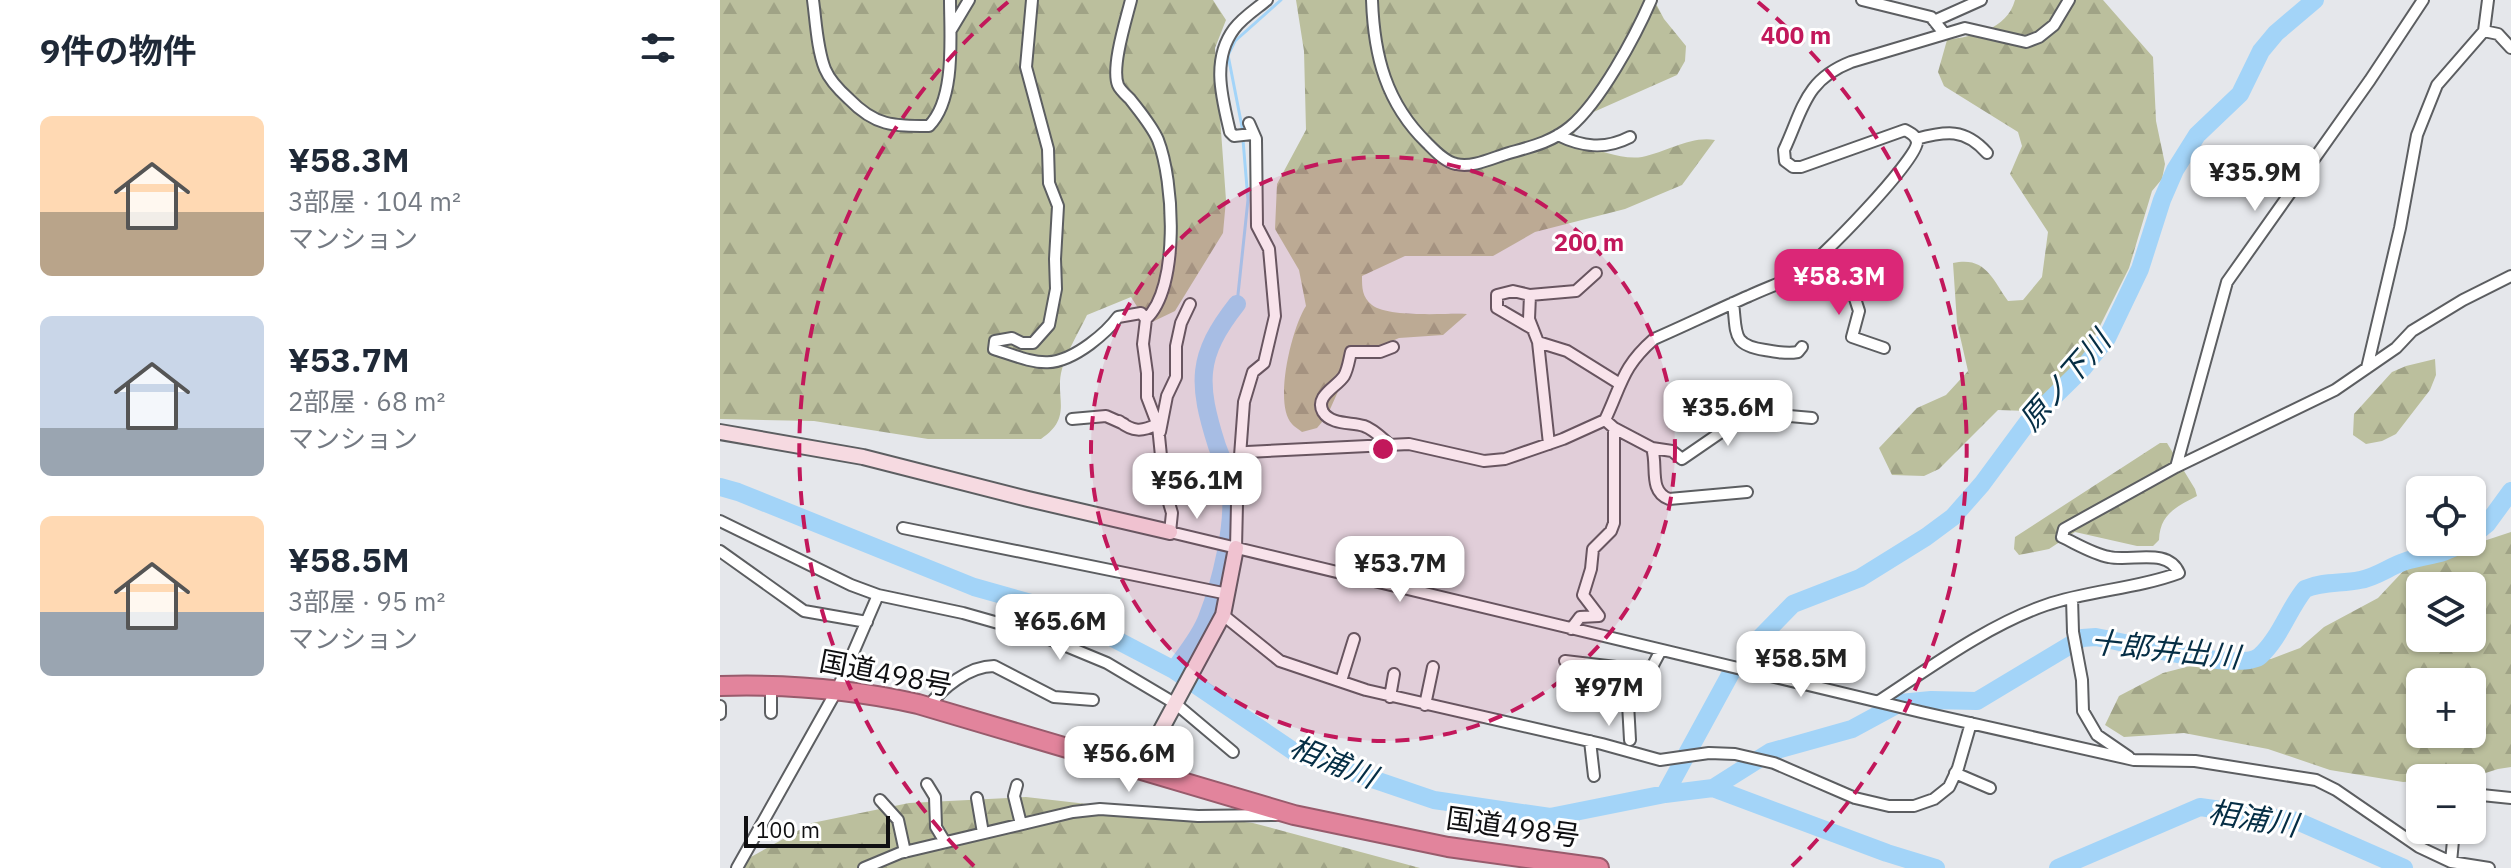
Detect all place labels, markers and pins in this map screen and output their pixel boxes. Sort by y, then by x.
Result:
pin: ¥35.9M [2190,145,2320,213]
pin: ¥58.3M [1774,249,1904,317]
pin: ¥35.6M [1663,380,1793,448]
centre of rings [1369,435,1397,463]
pin: ¥56.1M [1132,453,1262,521]
pin: ¥53.7M [1335,536,1465,604]
pin: ¥65.6M [995,594,1125,662]
pin: ¥58.5M [1736,631,1866,699]
pin: ¥97M [1562,660,1656,728]
pin: ¥56.6M [1064,726,1194,794]

